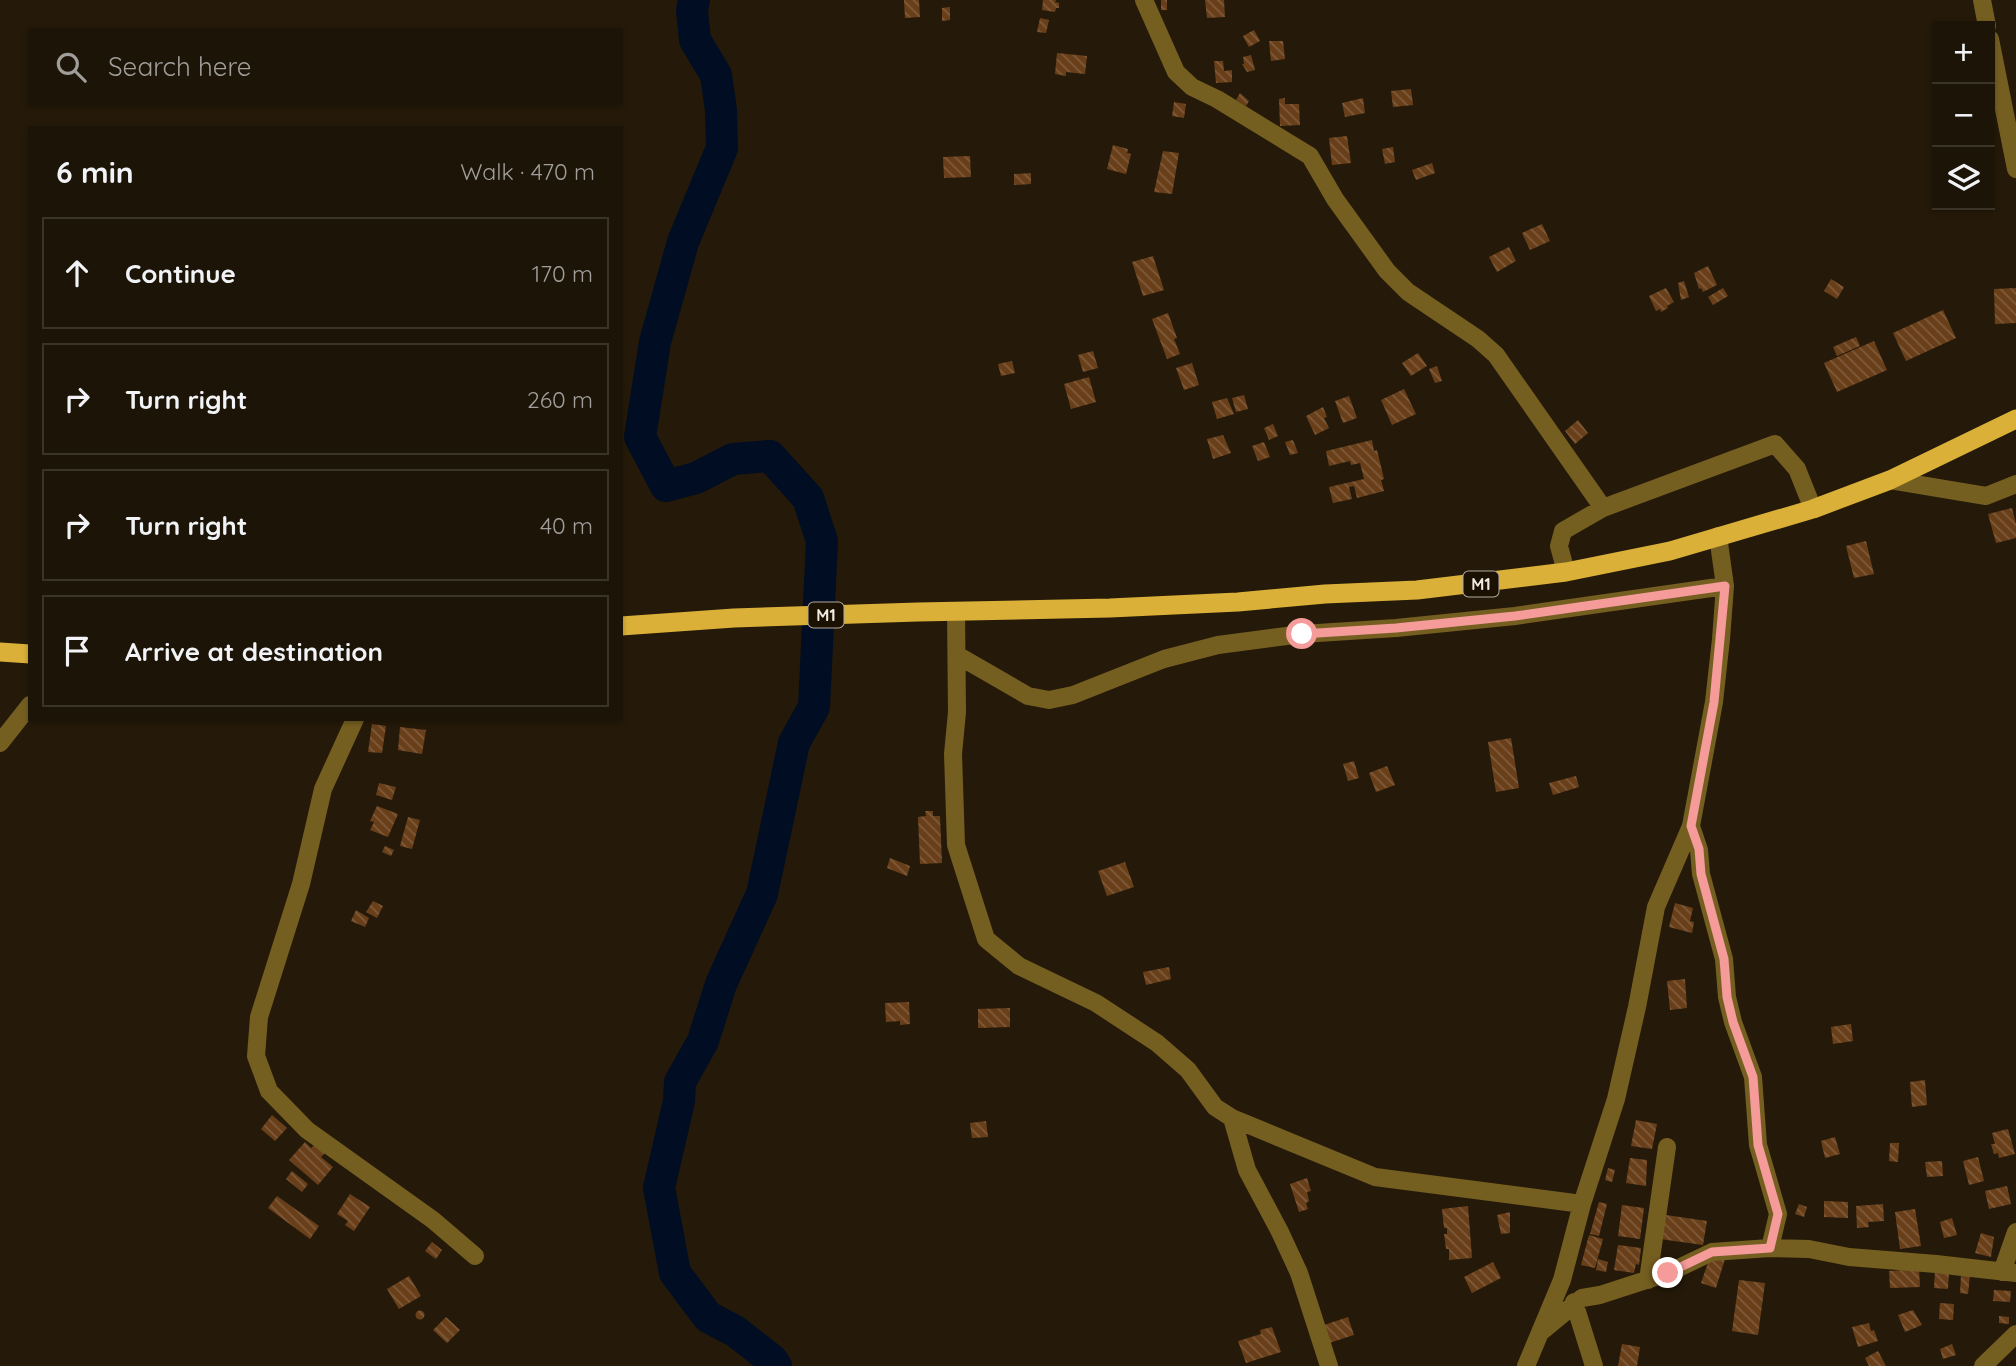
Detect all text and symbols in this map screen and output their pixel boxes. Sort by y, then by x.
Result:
map controls [1932,21,1995,210]
button: + [1932,21,1995,84]
search box [28,28,623,105]
icon: search [52,48,90,86]
text: Search here [108,50,252,83]
button: − [1932,84,1995,147]
button: layers [1932,147,1995,210]
text: 6 min [56,153,134,191]
text: Walk · 470 m [460,157,595,186]
icon: ahead [58,254,96,292]
text: Continue [125,257,236,290]
text: 170 m [532,259,593,288]
icon: right [58,380,96,418]
text: Turn right [125,383,247,416]
text: 260 m [527,385,593,414]
icon: right [58,506,96,544]
text: Turn right [125,509,247,542]
text: 40 m [540,511,593,540]
road number: M1 [1464,572,1498,596]
road number: M1 [808,602,844,628]
route start [1286,618,1317,649]
icon: arrive [58,632,96,670]
text: Arrive at destination [125,635,383,668]
route end [1652,1257,1683,1288]

